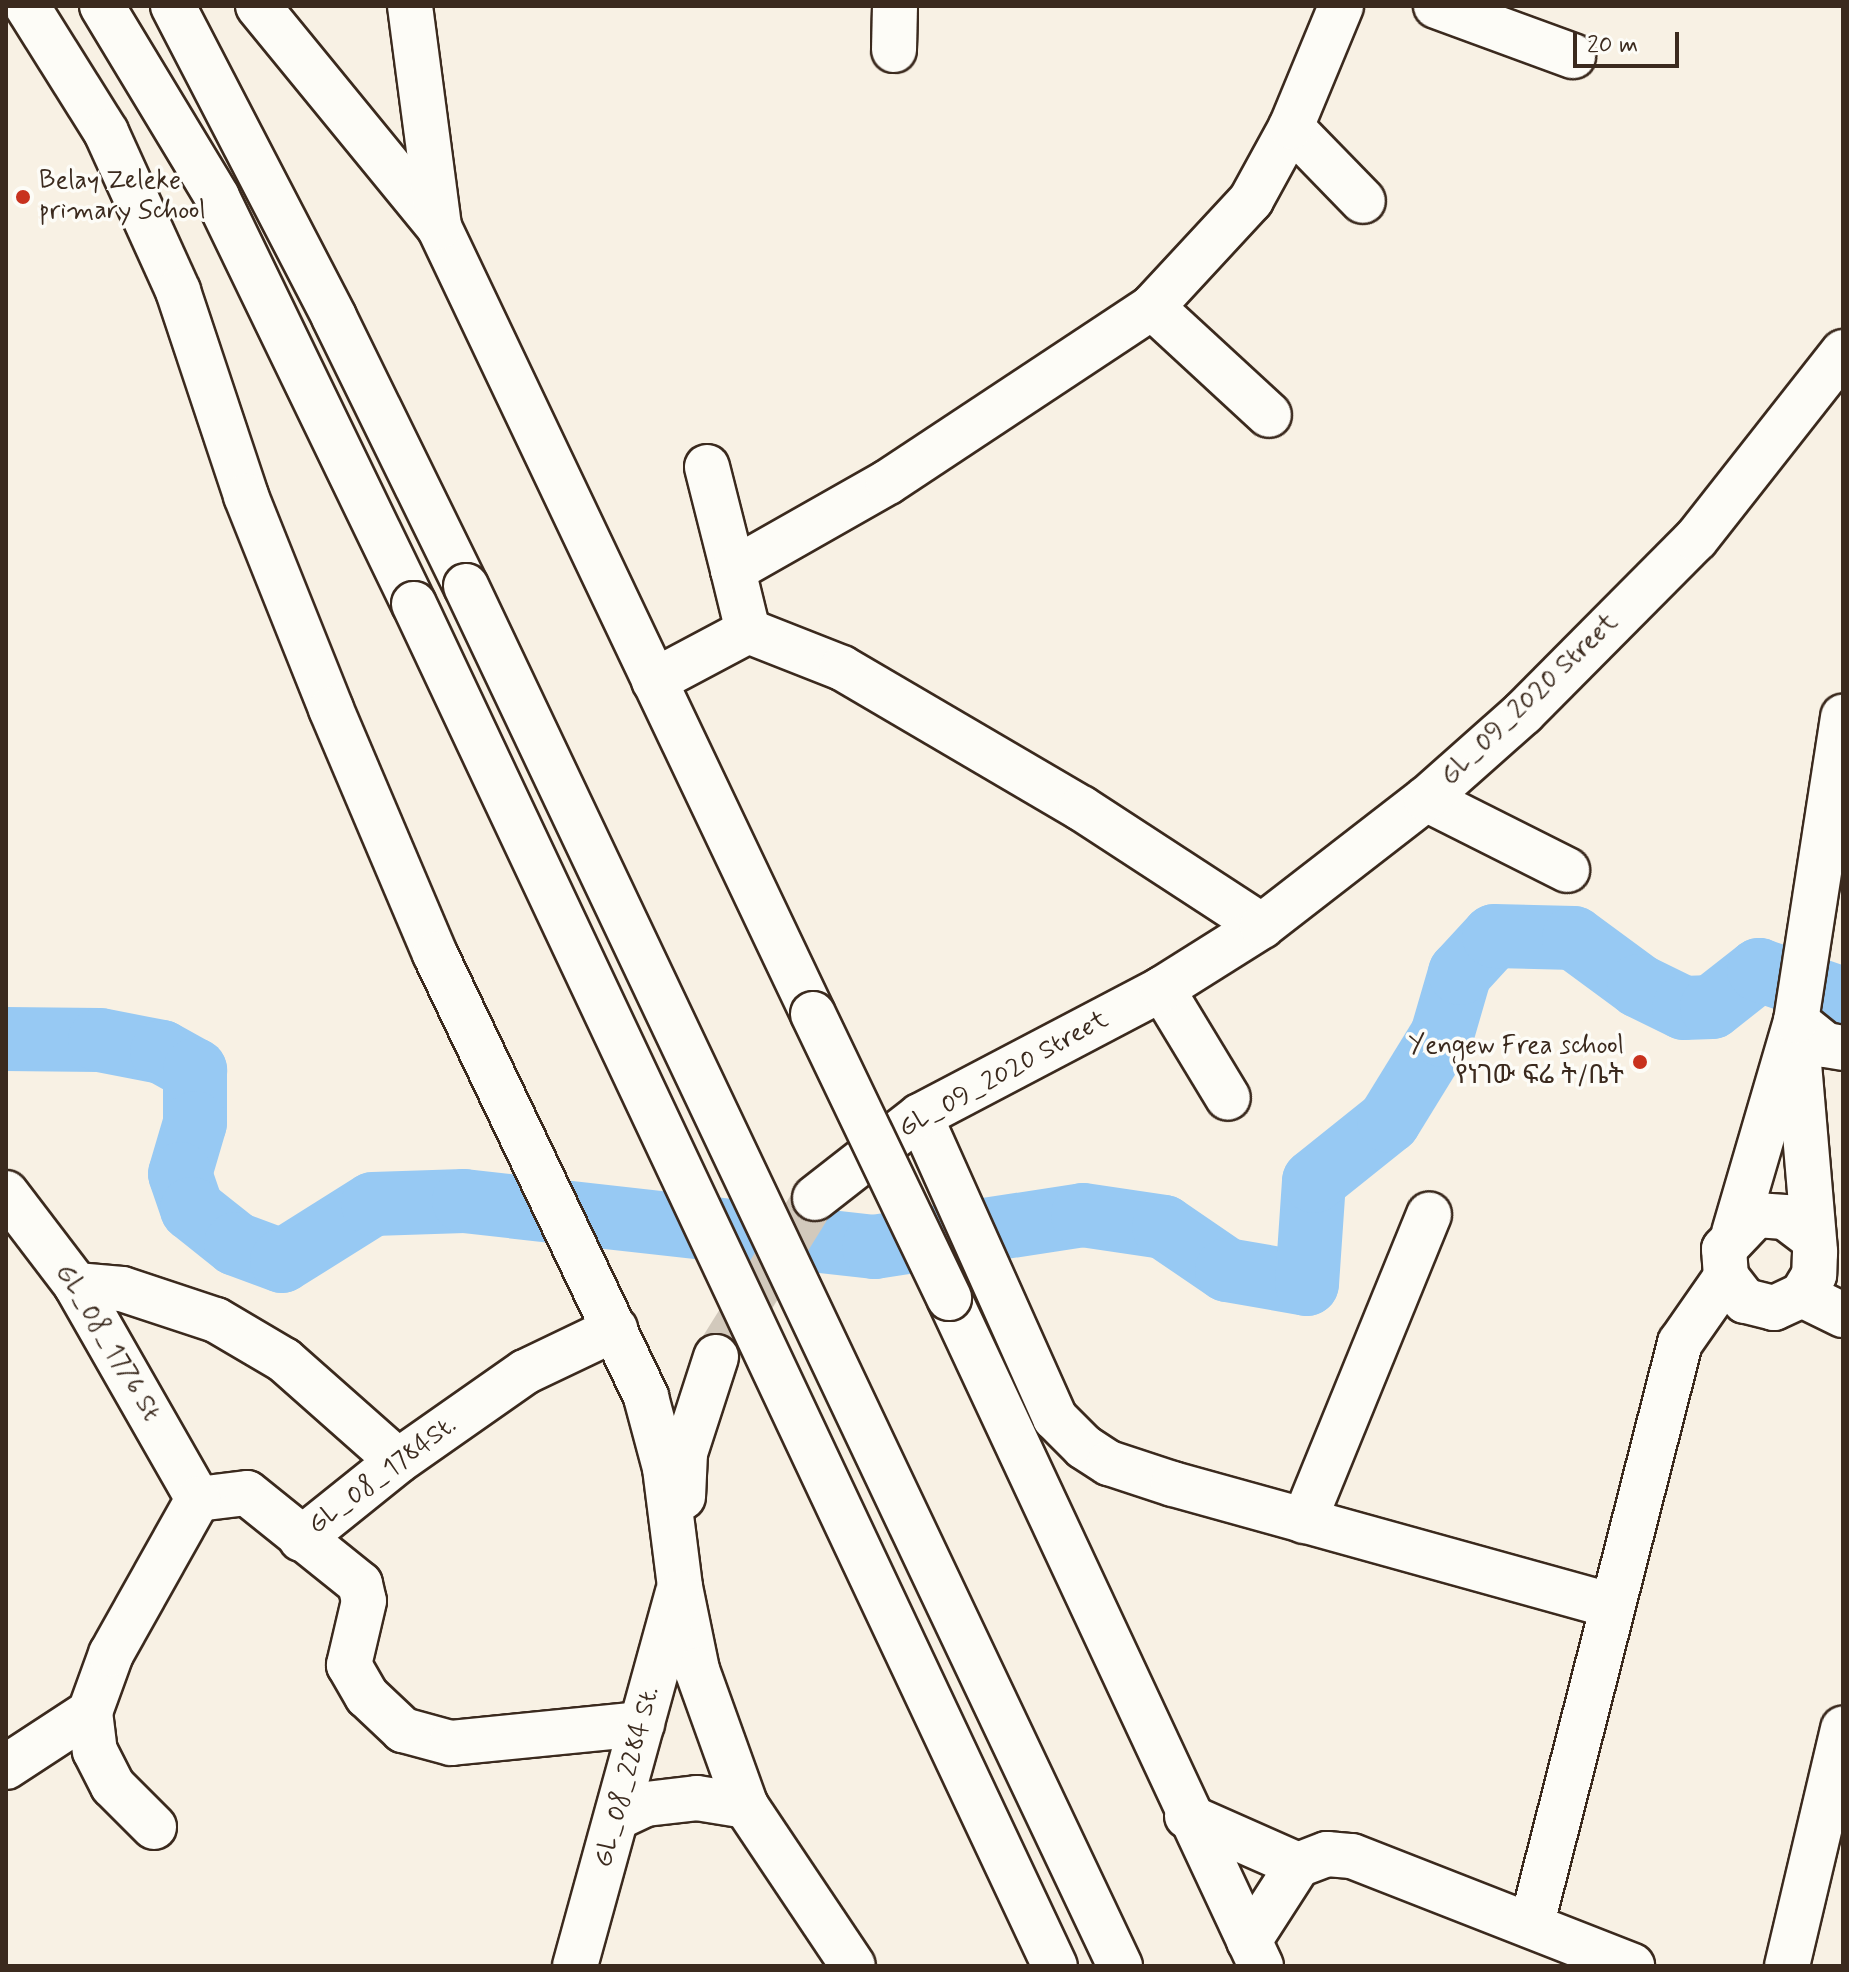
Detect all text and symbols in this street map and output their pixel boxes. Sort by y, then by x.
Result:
scale bar [1577,16,1683,66]
text: 20 m [1587,30,1638,61]
place label: Belay Zeleke primary School [39,166,206,228]
marker: Belay Zeleke primary School [14,188,32,206]
street label: GL_09_2020 Street [1435,607,1625,793]
street label: GL_09_2020 Street [894,1005,1114,1145]
place label: Yengew Frea school የነገው ፍሬ ት/ቤት [1411,1031,1624,1092]
marker: Yengew Frea school የነገው ፍሬ ት/ቤት [1631,1053,1649,1071]
street label: GL_08_1776 St [48,1259,166,1427]
street label: GL_08_1784St. [303,1410,463,1542]
street label: GL_08_2284 St. [589,1683,667,1871]

